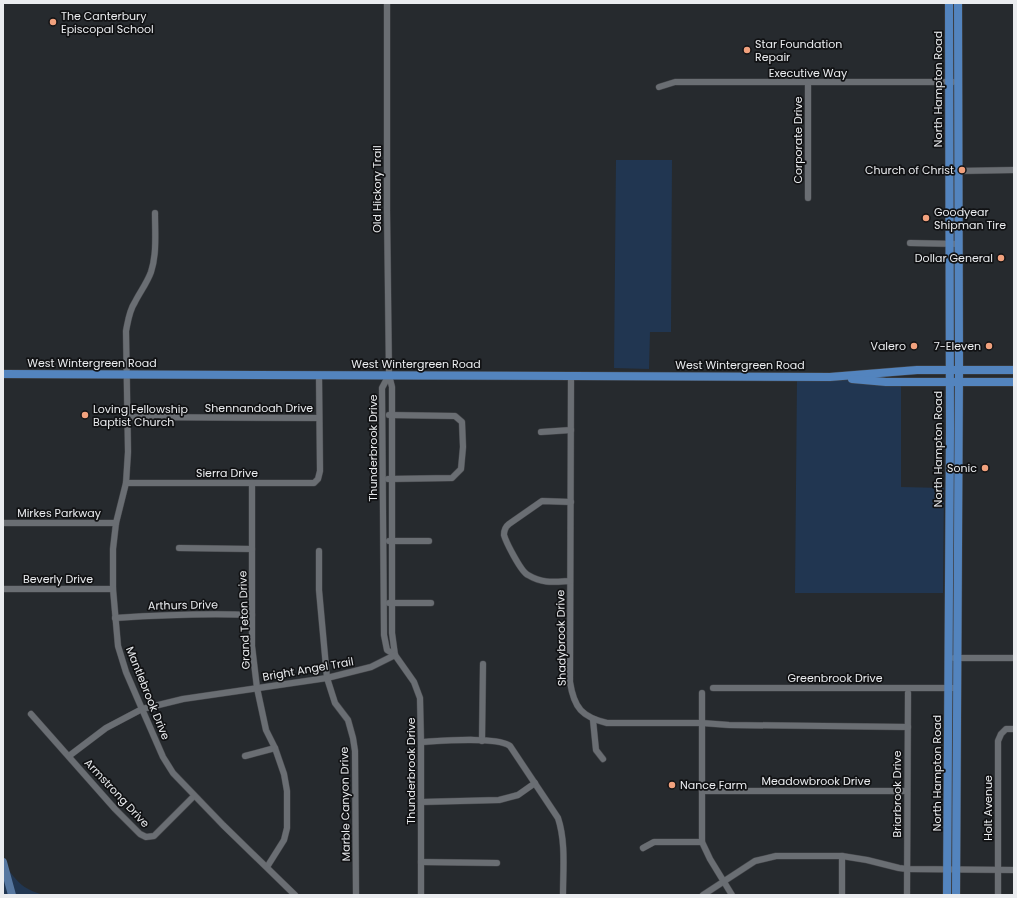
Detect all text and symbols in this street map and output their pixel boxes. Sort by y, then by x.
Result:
place label: The Canterbury Episcopal School [61,8,154,37]
marker: The Canterbury Episcopal School [48,17,58,27]
street label: North Hampton Road [930,31,946,147]
place label: Star Foundation Repair [755,36,842,65]
marker: Star Foundation Repair [742,45,752,55]
street label: Executive Way [769,65,848,81]
street label: Corporate Drive [790,96,806,184]
street label: Old Hickory Trail [369,145,385,233]
place label: Church of Christ [865,162,954,178]
marker: Church of Christ [957,165,967,175]
place label: Goodyear Shipman Tire [934,204,1006,233]
marker: Goodyear Shipman Tire [921,213,931,223]
place label: Dollar General [915,250,993,266]
marker: Dollar General [996,253,1006,263]
place label: Valero [870,338,906,354]
place label: 7-Eleven [934,338,981,354]
marker: Valero [909,341,919,351]
marker: 7-Eleven [984,341,994,351]
street label: West Wintergreen Road [27,355,157,371]
street label: West Wintergreen Road [351,356,481,372]
street label: West Wintergreen Road [675,357,805,373]
street label: North Hampton Road [930,391,946,507]
street label: Thunderbrook Drive [365,394,381,502]
street label: Shennandoah Drive [205,400,313,416]
place label: Loving Fellowship Baptist Church [93,401,188,430]
marker: Loving Fellowship Baptist Church [80,410,90,420]
place label: Sonic [947,460,977,476]
marker: Sonic [980,463,990,473]
street label: Sierra Drive [196,465,258,481]
street label: Mirkes Parkway [17,505,102,521]
street label: Grand Teton Drive [234,570,254,670]
street label: Beverly Drive [23,571,93,587]
street label: Shadybrook Drive [552,590,570,686]
street label: Arthurs Drive [148,596,218,614]
street label: Mantlebrook Drive [122,644,174,742]
street label: Bright Angel Trail [261,653,355,685]
street label: Greenbrook Drive [787,670,883,686]
street label: North Hampton Road [929,715,945,831]
street label: Thunderbrook Drive [403,717,419,825]
street label: Marble Canyon Drive [336,746,354,861]
street label: Briarbrook Drive [889,750,905,837]
street label: Armstrong Drive [81,755,153,831]
street label: Meadowbrook Drive [761,773,871,789]
street label: Holt Avenue [980,775,996,841]
place label: Nance Farm [680,777,747,793]
marker: Nance Farm [667,780,677,790]

